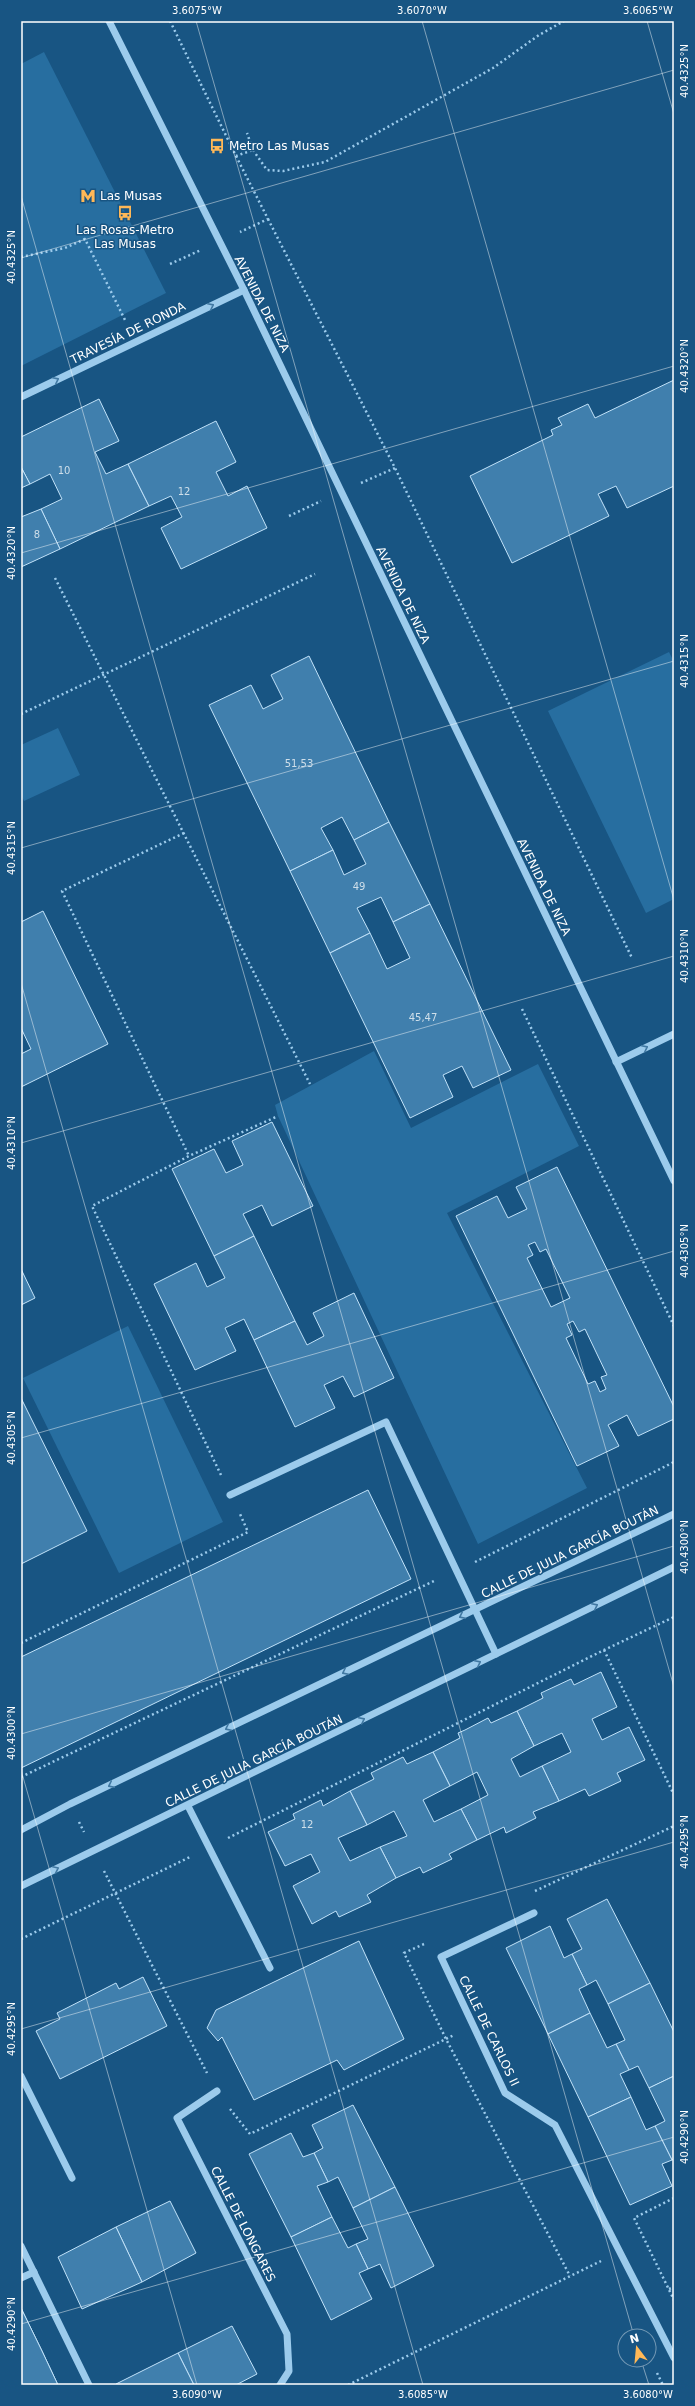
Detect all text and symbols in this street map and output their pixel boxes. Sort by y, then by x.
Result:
text: 3.6075°W [172,5,222,16]
text: 3.6070°W [397,5,447,16]
text: 3.6065°W [623,5,673,16]
text: 40.4325°N [679,44,690,98]
bus stop icon: Metro Las Musas [208,137,226,155]
place label: Metro Las Musas [229,139,329,153]
metro station icon: Las Musas [79,187,97,205]
place label: Las Musas [100,189,162,203]
bus stop icon: Las Rosas-Metro Las Musas [116,204,134,222]
place label: Las Rosas-Metro Las Musas [76,223,174,251]
text: 40.4325°N [6,230,17,284]
street label: AVENIDA DE NIZA [232,253,293,355]
street label: TRAVESÍA DE RONDA [67,298,189,367]
one-way arrow [207,303,215,311]
text: 40.4320°N [679,339,690,393]
one-way arrow [52,377,59,385]
house number: 10 [58,465,70,476]
house number: 12 [178,486,190,497]
text: 40.4320°N [6,526,17,580]
house number: 8 [34,529,40,540]
street label: AVENIDA DE NIZA [373,544,433,647]
text: 40.4315°N [679,634,690,688]
house number: 51,53 [285,758,313,769]
text: 40.4315°N [6,821,17,875]
street label: AVENIDA DE NIZA [514,836,574,939]
house number: 49 [353,881,365,892]
text: 40.4310°N [679,929,690,983]
house number: 45,47 [409,1012,437,1023]
one-way arrow [641,1045,648,1053]
text: 40.4310°N [6,1116,17,1170]
text: 40.4305°N [679,1224,690,1278]
text: 40.4305°N [6,1411,17,1465]
street label: CALLE DE JULIA GARCÍA BOUTÁN [479,1502,661,1601]
text: 40.4300°N [679,1520,690,1574]
one-way arrow [591,1603,598,1611]
one-way arrow [459,1611,466,1619]
one-way arrow [474,1660,482,1668]
one-way arrow [342,1667,349,1675]
text: 40.4300°N [6,1706,17,1760]
street label: CALLE DE JULIA GARCÍA BOUTÁN [163,1711,345,1810]
one-way arrow [357,1717,365,1725]
one-way arrow [224,1723,232,1731]
one-way arrow [107,1780,115,1788]
text: 40.4295°N [679,1815,690,1869]
house number: 12 [301,1819,313,1830]
one-way arrow [52,1866,60,1874]
street label: CALLE DE CARLOS II [456,1973,522,2089]
text: 40.4295°N [6,2002,17,2056]
text: 40.4290°N [679,2110,690,2164]
street label: CALLE DE LONGARES [208,2164,278,2284]
text: 40.4290°N [6,2297,17,2351]
north arrow [617,2328,657,2368]
text: N [628,2331,641,2346]
text: 3.6090°W [172,2389,222,2400]
text: 3.6085°W [398,2389,448,2400]
text: 3.6080°W [623,2389,673,2400]

